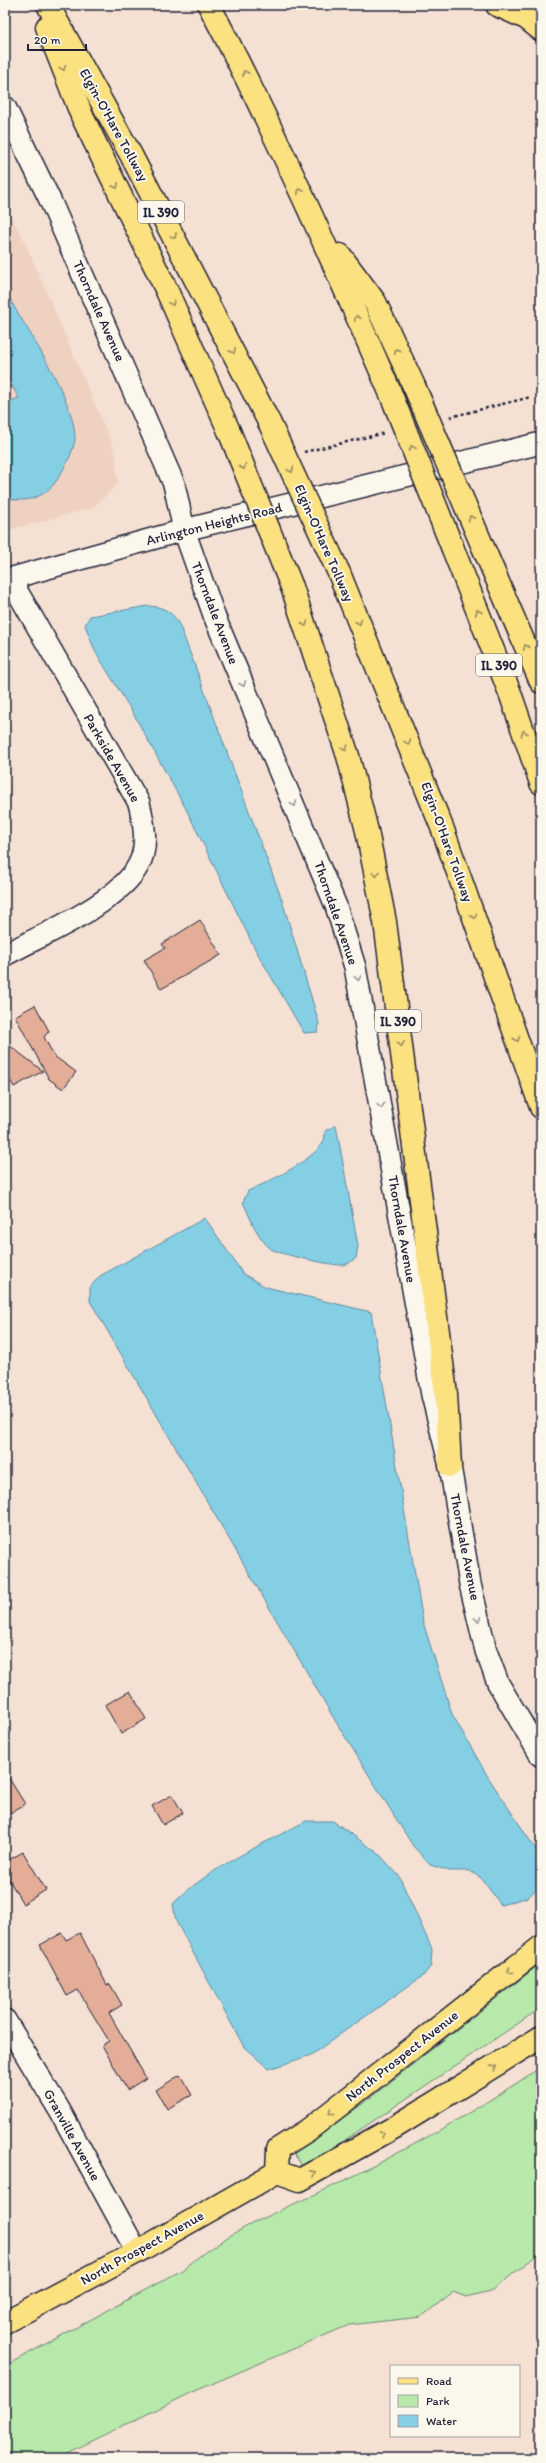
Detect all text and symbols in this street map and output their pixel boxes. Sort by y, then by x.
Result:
scale bar [28,26,86,52]
text: 20 m [34,33,61,47]
one-way arrow [59,64,67,71]
street label: Elgin-O'Hare Tollway [76,65,152,185]
one-way arrow [242,70,249,78]
one-way arrow [111,182,119,190]
one-way arrow [297,187,305,195]
road number: IL 390 [138,201,184,223]
one-way arrow [169,232,176,239]
street label: Thorndale Avenue [69,258,129,364]
one-way arrow [167,299,175,307]
one-way arrow [354,314,362,321]
one-way arrow [229,347,236,355]
one-way arrow [394,348,402,355]
one-way arrow [409,445,417,452]
one-way arrow [239,463,247,470]
one-way arrow [286,465,294,473]
street label: Elgin-O'Hare Tollway [290,482,358,605]
street label: Arlington Heights Road [144,499,284,549]
one-way arrow [467,515,475,522]
street label: Thorndale Avenue [188,559,242,667]
one-way arrow [474,608,482,615]
one-way arrow [355,618,363,625]
one-way arrow [301,621,309,628]
one-way arrow [522,643,530,650]
road number: IL 390 [476,654,522,676]
one-way arrow [239,681,247,688]
street label: Parkside Avenue [80,711,144,806]
one-way arrow [520,730,529,737]
one-way arrow [404,739,412,746]
one-way arrow [340,744,349,751]
street label: Elgin-O'Hare Tollway [417,780,477,905]
one-way arrow [289,800,297,807]
street label: Thorndale Avenue [310,859,362,967]
one-way arrow [371,871,379,877]
one-way arrow [469,913,478,920]
one-way arrow [353,975,361,982]
road number: IL 390 [375,1010,421,1032]
one-way arrow [512,1035,521,1042]
one-way arrow [396,1041,405,1047]
one-way arrow [376,1103,384,1110]
street label: Thorndale Avenue [384,1174,420,1284]
street label: Thorndale Avenue [446,1492,484,1602]
one-way arrow [474,1615,482,1622]
one-way arrow [508,1967,515,1974]
street label: North Prospect Avenue [342,2006,462,2105]
one-way arrow [489,2065,496,2072]
street label: Granville Avenue [40,2086,104,2184]
one-way arrow [328,2107,335,2114]
one-way arrow [378,2132,385,2139]
one-way arrow [309,2170,316,2177]
street label: North Prospect Avenue [77,2207,207,2289]
legend [390,2365,520,2437]
text: Road [426,2374,452,2388]
text: Park [426,2394,450,2408]
text: Water [426,2414,457,2428]

